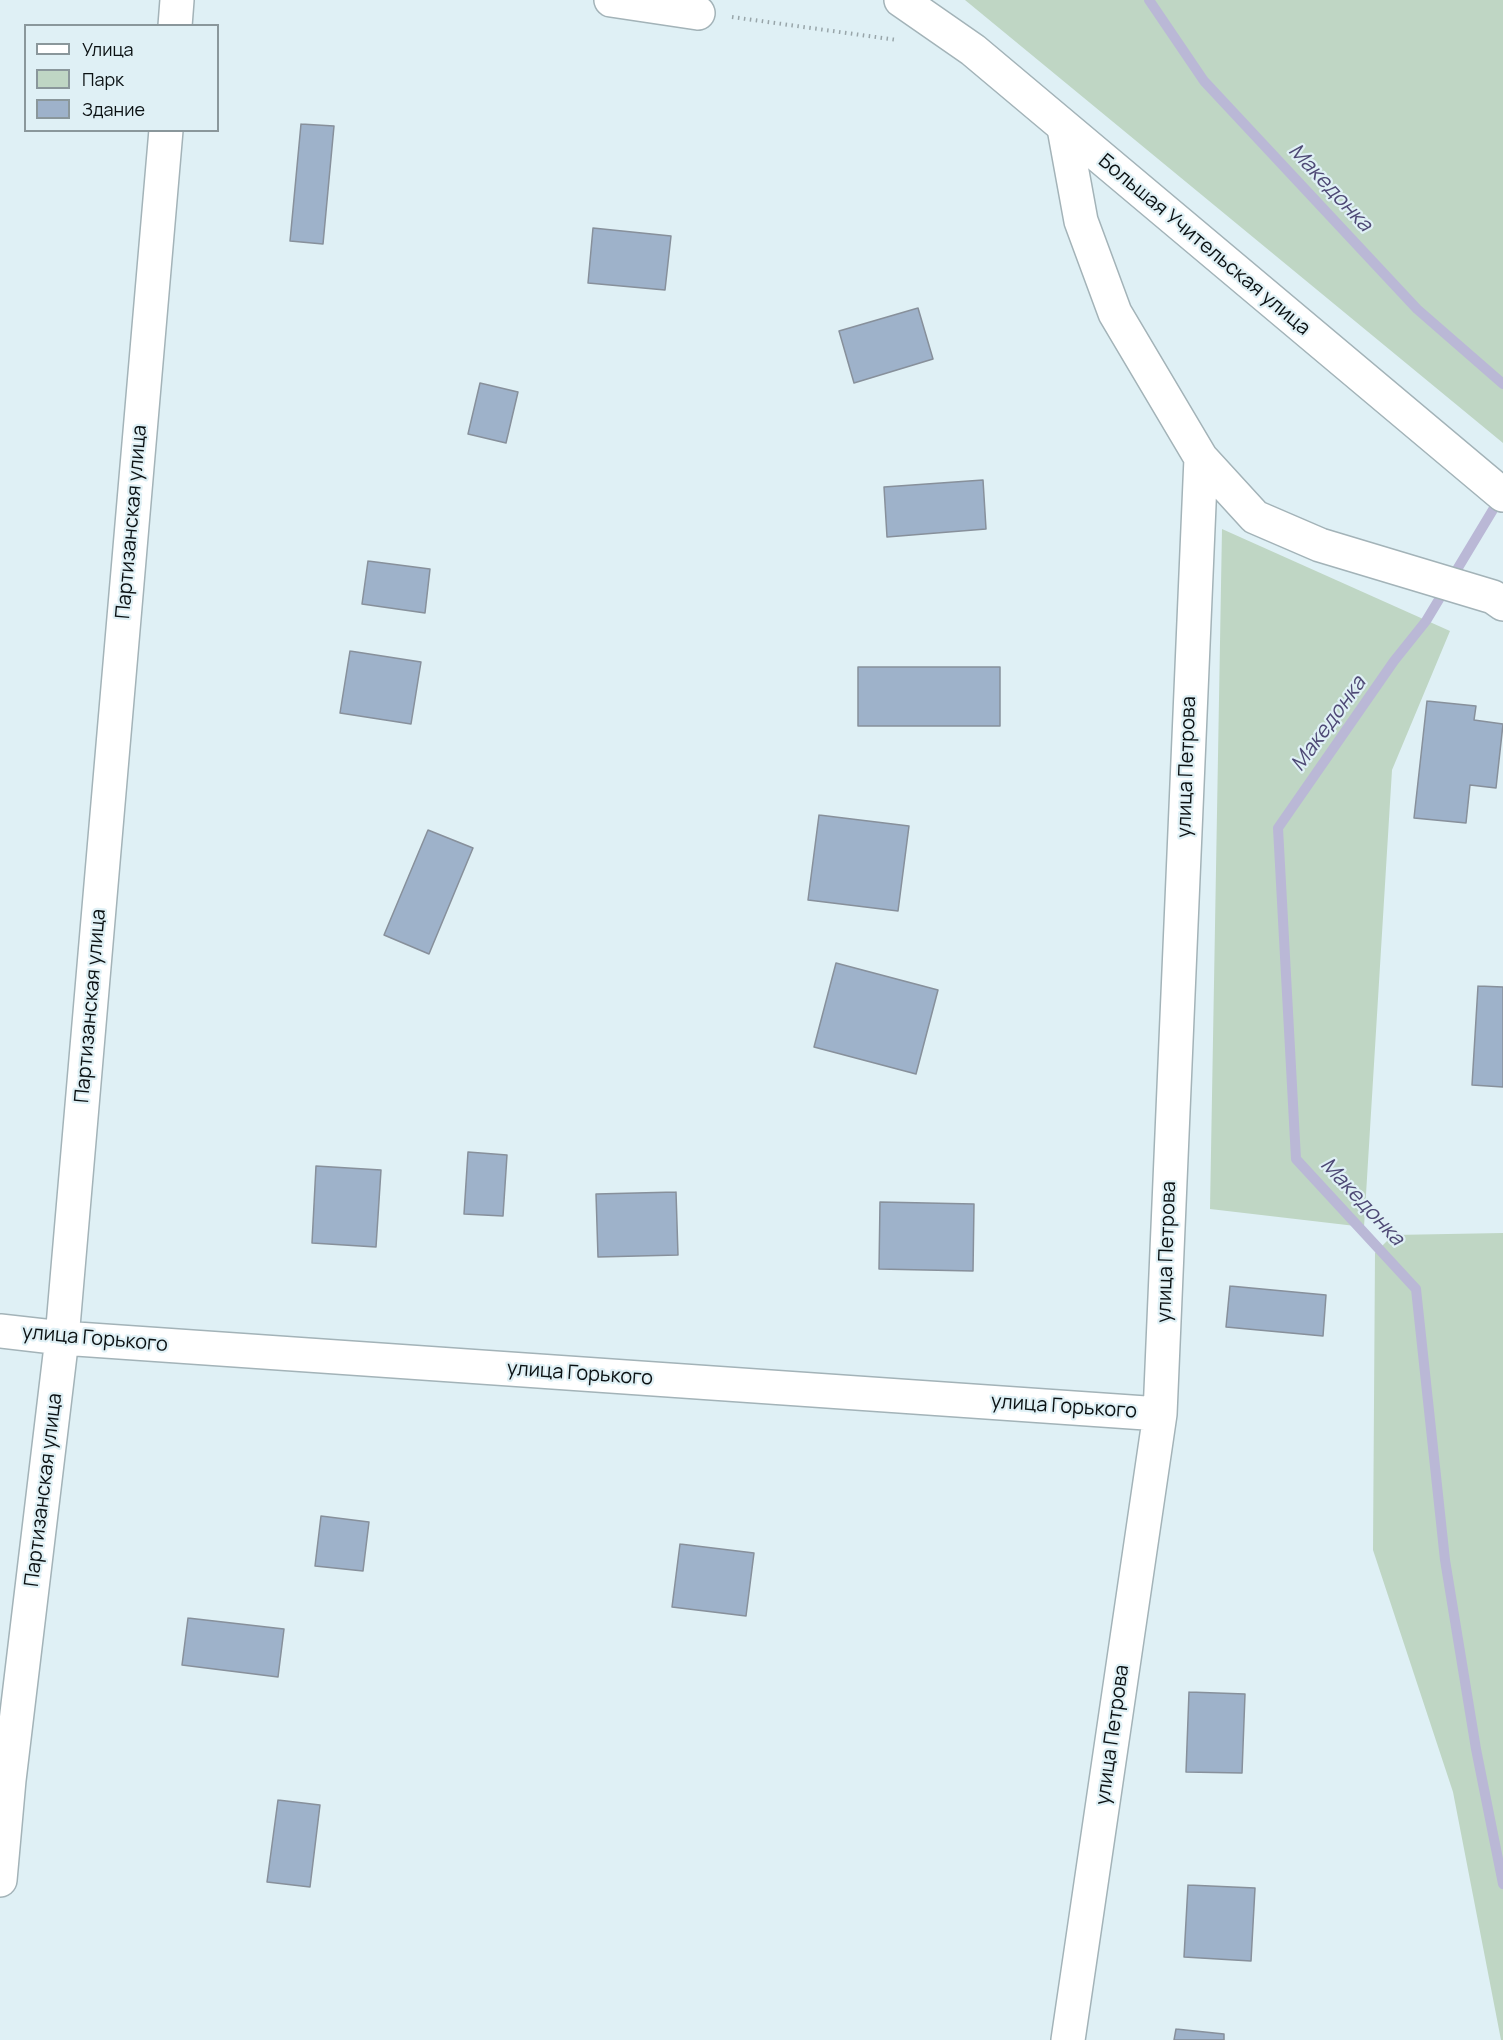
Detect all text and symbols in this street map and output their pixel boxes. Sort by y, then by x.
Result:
legend [24,24,219,132]
text: Улица [82,37,134,61]
text: Парк [82,67,124,91]
text: Здание [82,97,145,121]
water label: Македонка [1283,139,1377,237]
street label: Большая Учительская улица [1093,149,1315,341]
street label: Партизанская улица [112,424,152,620]
water label: Македонка [1286,672,1372,776]
street label: улица Петрова [1173,696,1201,838]
street label: Партизанская улица [71,908,111,1104]
water label: Македонка [1315,1153,1409,1251]
street label: улица Петрова [1153,1181,1181,1323]
street label: улица Горького [21,1321,169,1357]
street label: улица Горького [506,1357,654,1391]
street label: улица Горького [990,1390,1138,1424]
street label: Партизанская улица [20,1392,68,1588]
street label: улица Петрова [1091,1663,1135,1807]

